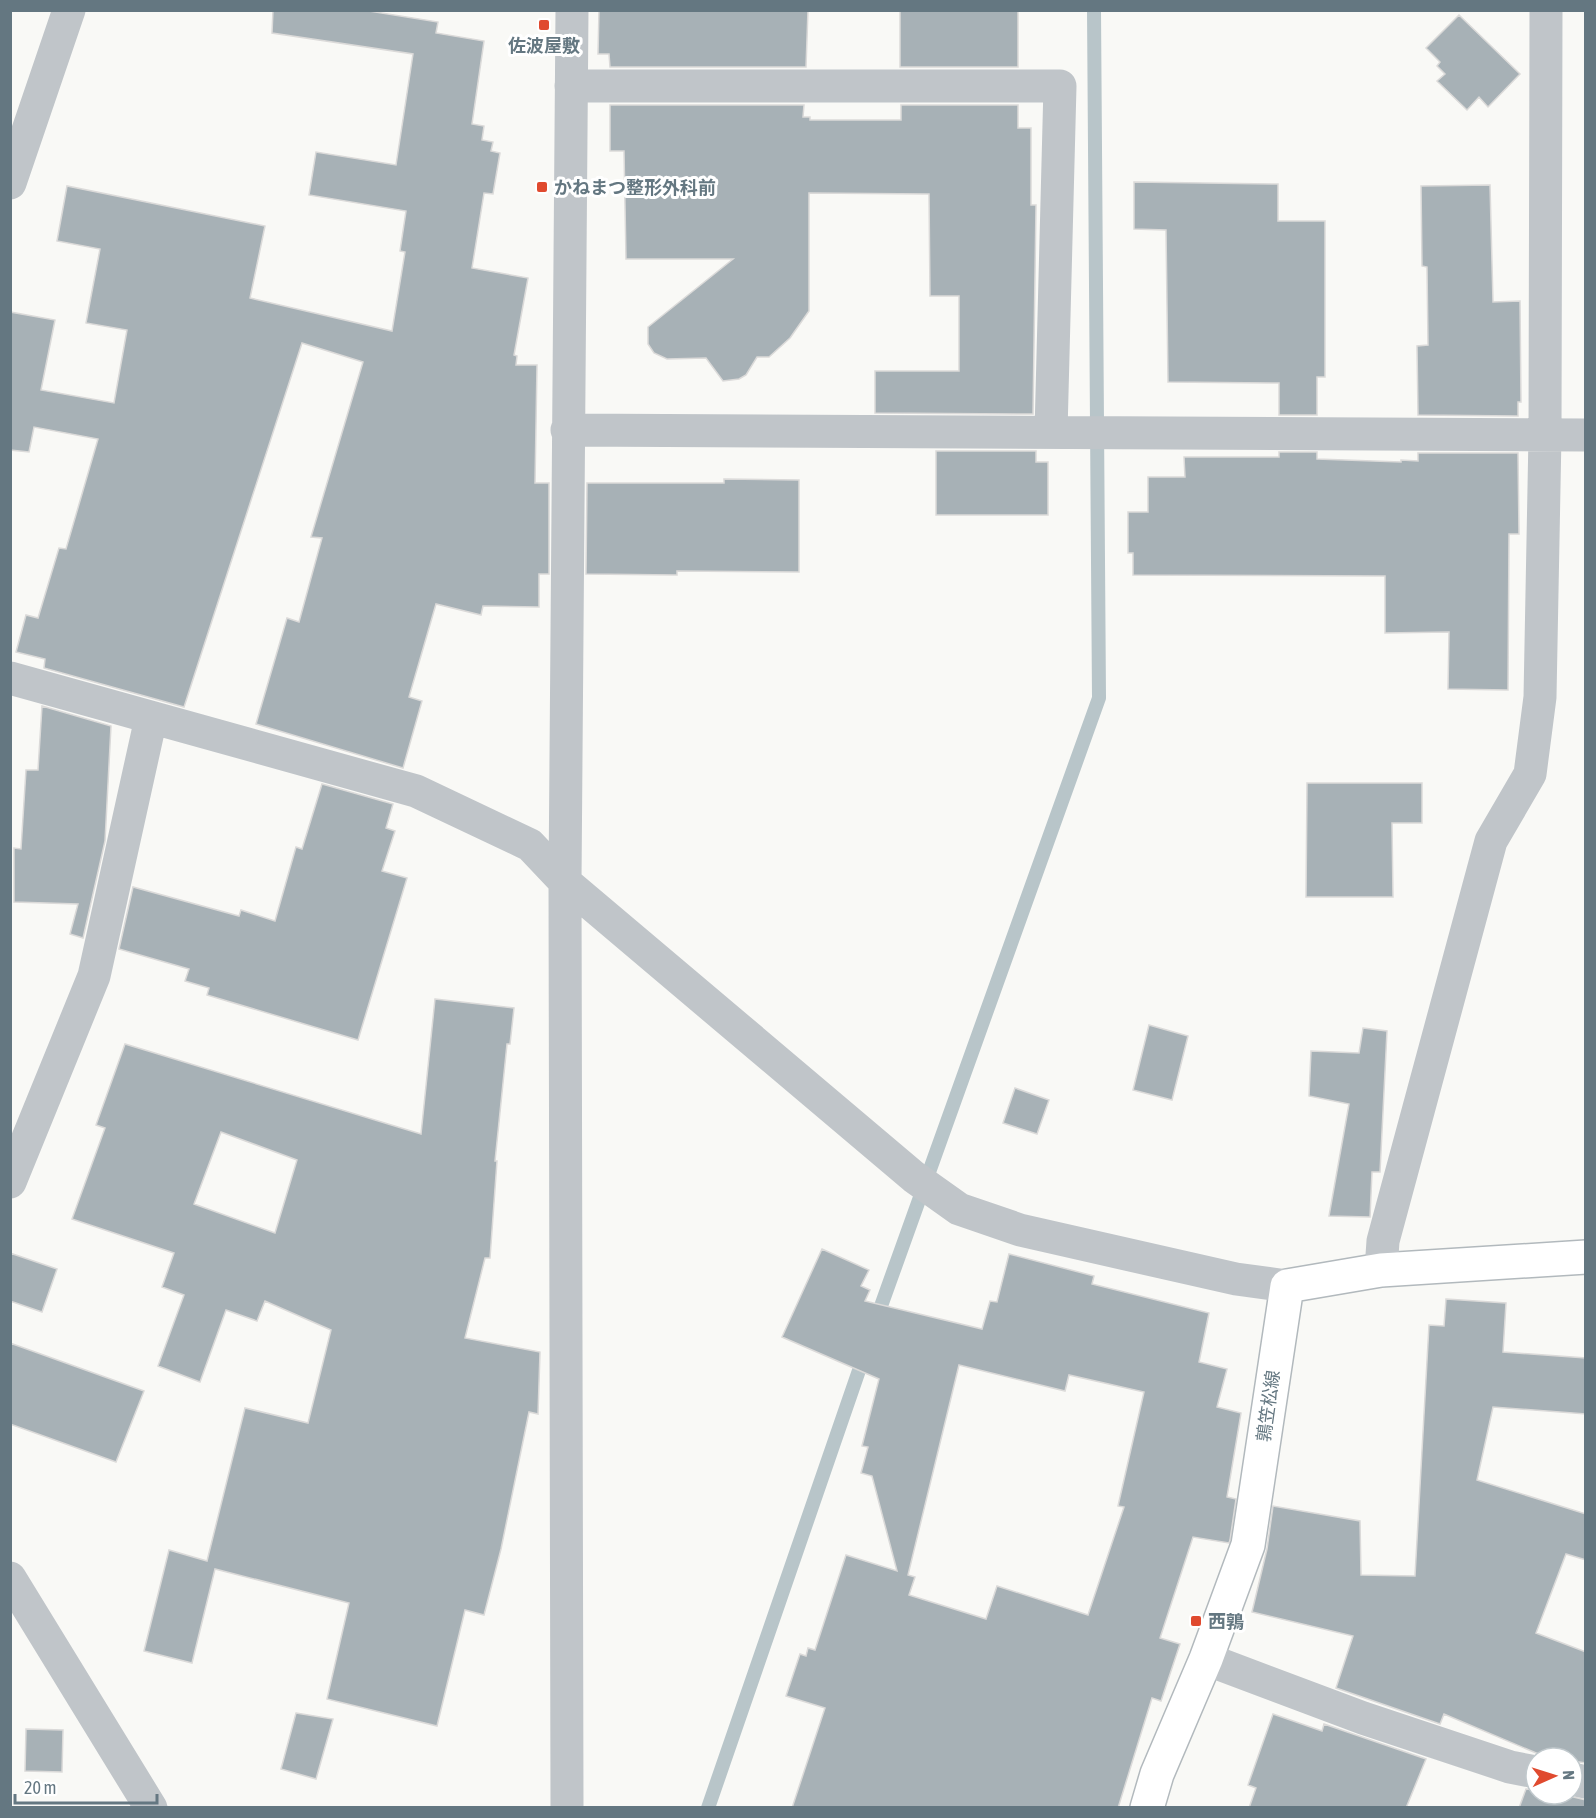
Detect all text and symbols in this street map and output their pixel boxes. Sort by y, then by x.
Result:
marker: 佐波屋敷 [537,18,551,32]
place label: 佐波屋敷 [508,35,580,56]
place label: かねまつ整形外科前 [554,177,716,198]
marker: かねまつ整形外科前 [535,180,549,194]
street label: 鶉笠松線 [1253,1369,1283,1443]
place label: 西鶉 [1208,1611,1244,1632]
marker: 西鶉 [1189,1614,1203,1628]
north arrow [1524,1746,1584,1806]
scale bar [15,1767,158,1805]
text: N [1560,1770,1578,1780]
text: 20 m [24,1777,56,1798]

